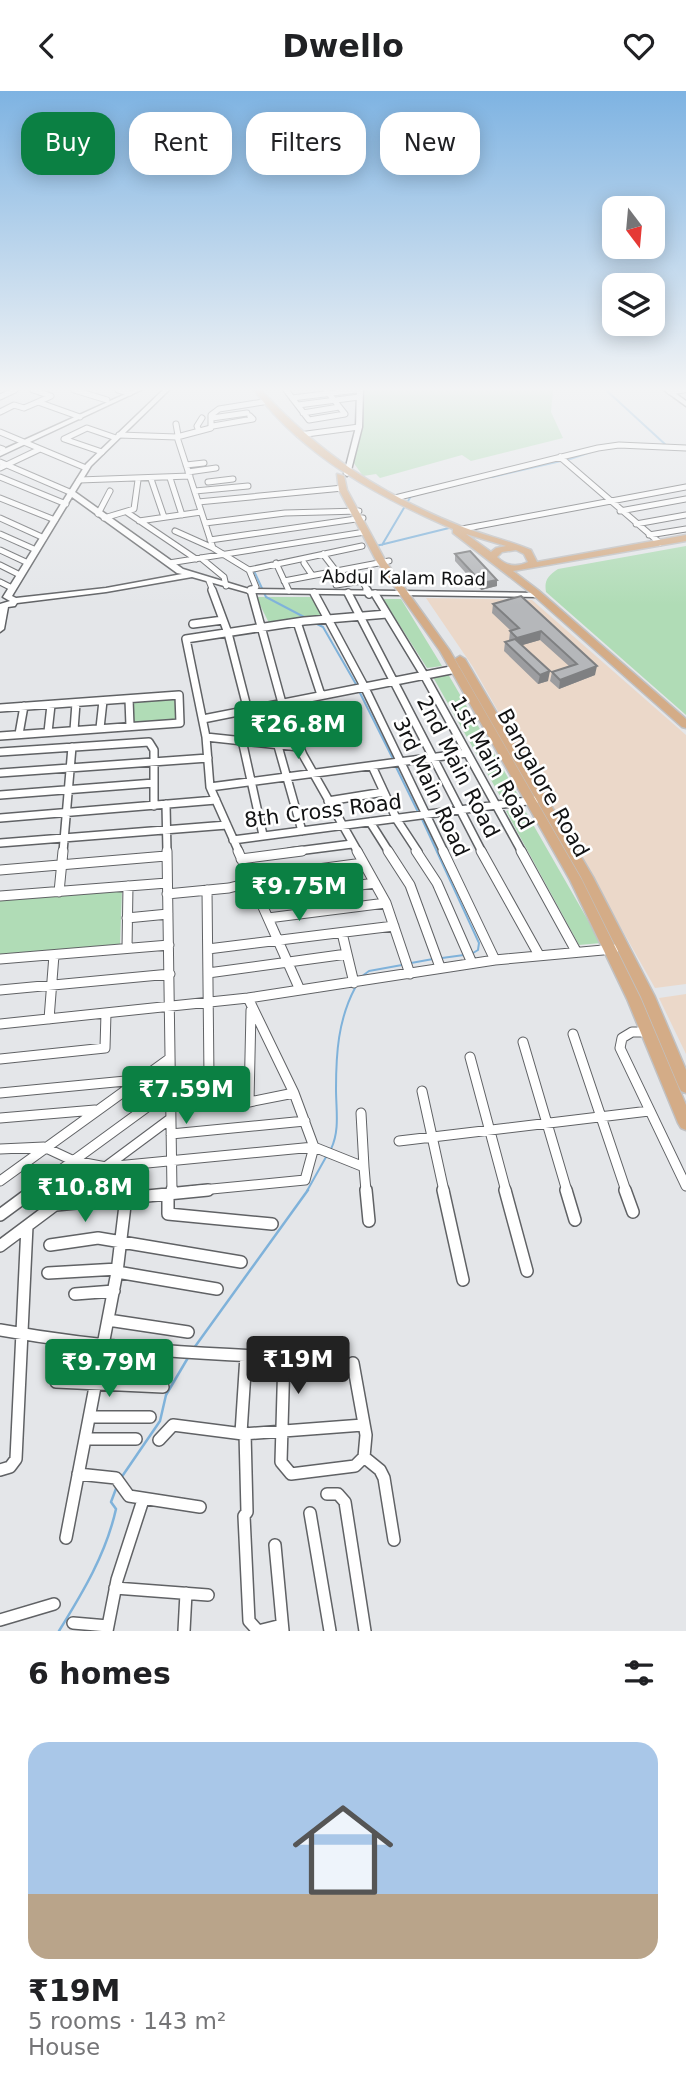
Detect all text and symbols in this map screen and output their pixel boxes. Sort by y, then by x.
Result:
icon: back [28,27,66,65]
text: Dwello [282,27,404,65]
icon: heart [620,27,658,65]
chip: Buy [21,112,115,175]
chip: Rent [129,112,232,175]
chip: Filters [246,112,366,175]
chip: New [380,112,480,175]
north arrow [602,196,665,259]
map controls [602,196,665,336]
button: layers [602,273,665,336]
street label: Abdul Kalam Road [322,566,486,589]
street label: 2nd Main Road [412,692,504,842]
street label: 1st Main Road [445,692,539,834]
pin: ₹26.8M [241,701,355,761]
street label: Bangalore Road [492,705,594,861]
text: ₹26.8M [250,711,346,737]
street label: 3rd Main Road [388,713,474,861]
street label: 8th Cross Road [243,789,403,833]
pin: ₹9.75M [242,863,356,923]
text: ₹9.75M [251,873,347,899]
pin: ₹7.59M [129,1067,243,1126]
text: ₹7.59M [138,1076,234,1102]
pin: ₹10.8M [28,1165,142,1224]
text: ₹10.8M [37,1174,133,1200]
pin: ₹19M [257,1337,339,1396]
pin: ₹9.79M [52,1339,166,1399]
text: ₹19M [263,1346,333,1372]
text: ₹9.79M [61,1349,157,1375]
icon: filters [620,1654,658,1692]
text: 6 homes [28,1656,171,1691]
icon: home [280,1787,406,1913]
text: ₹19M [28,1973,120,2008]
text: 5 rooms · 143 m² [28,2008,226,2034]
text: House [28,2034,100,2060]

